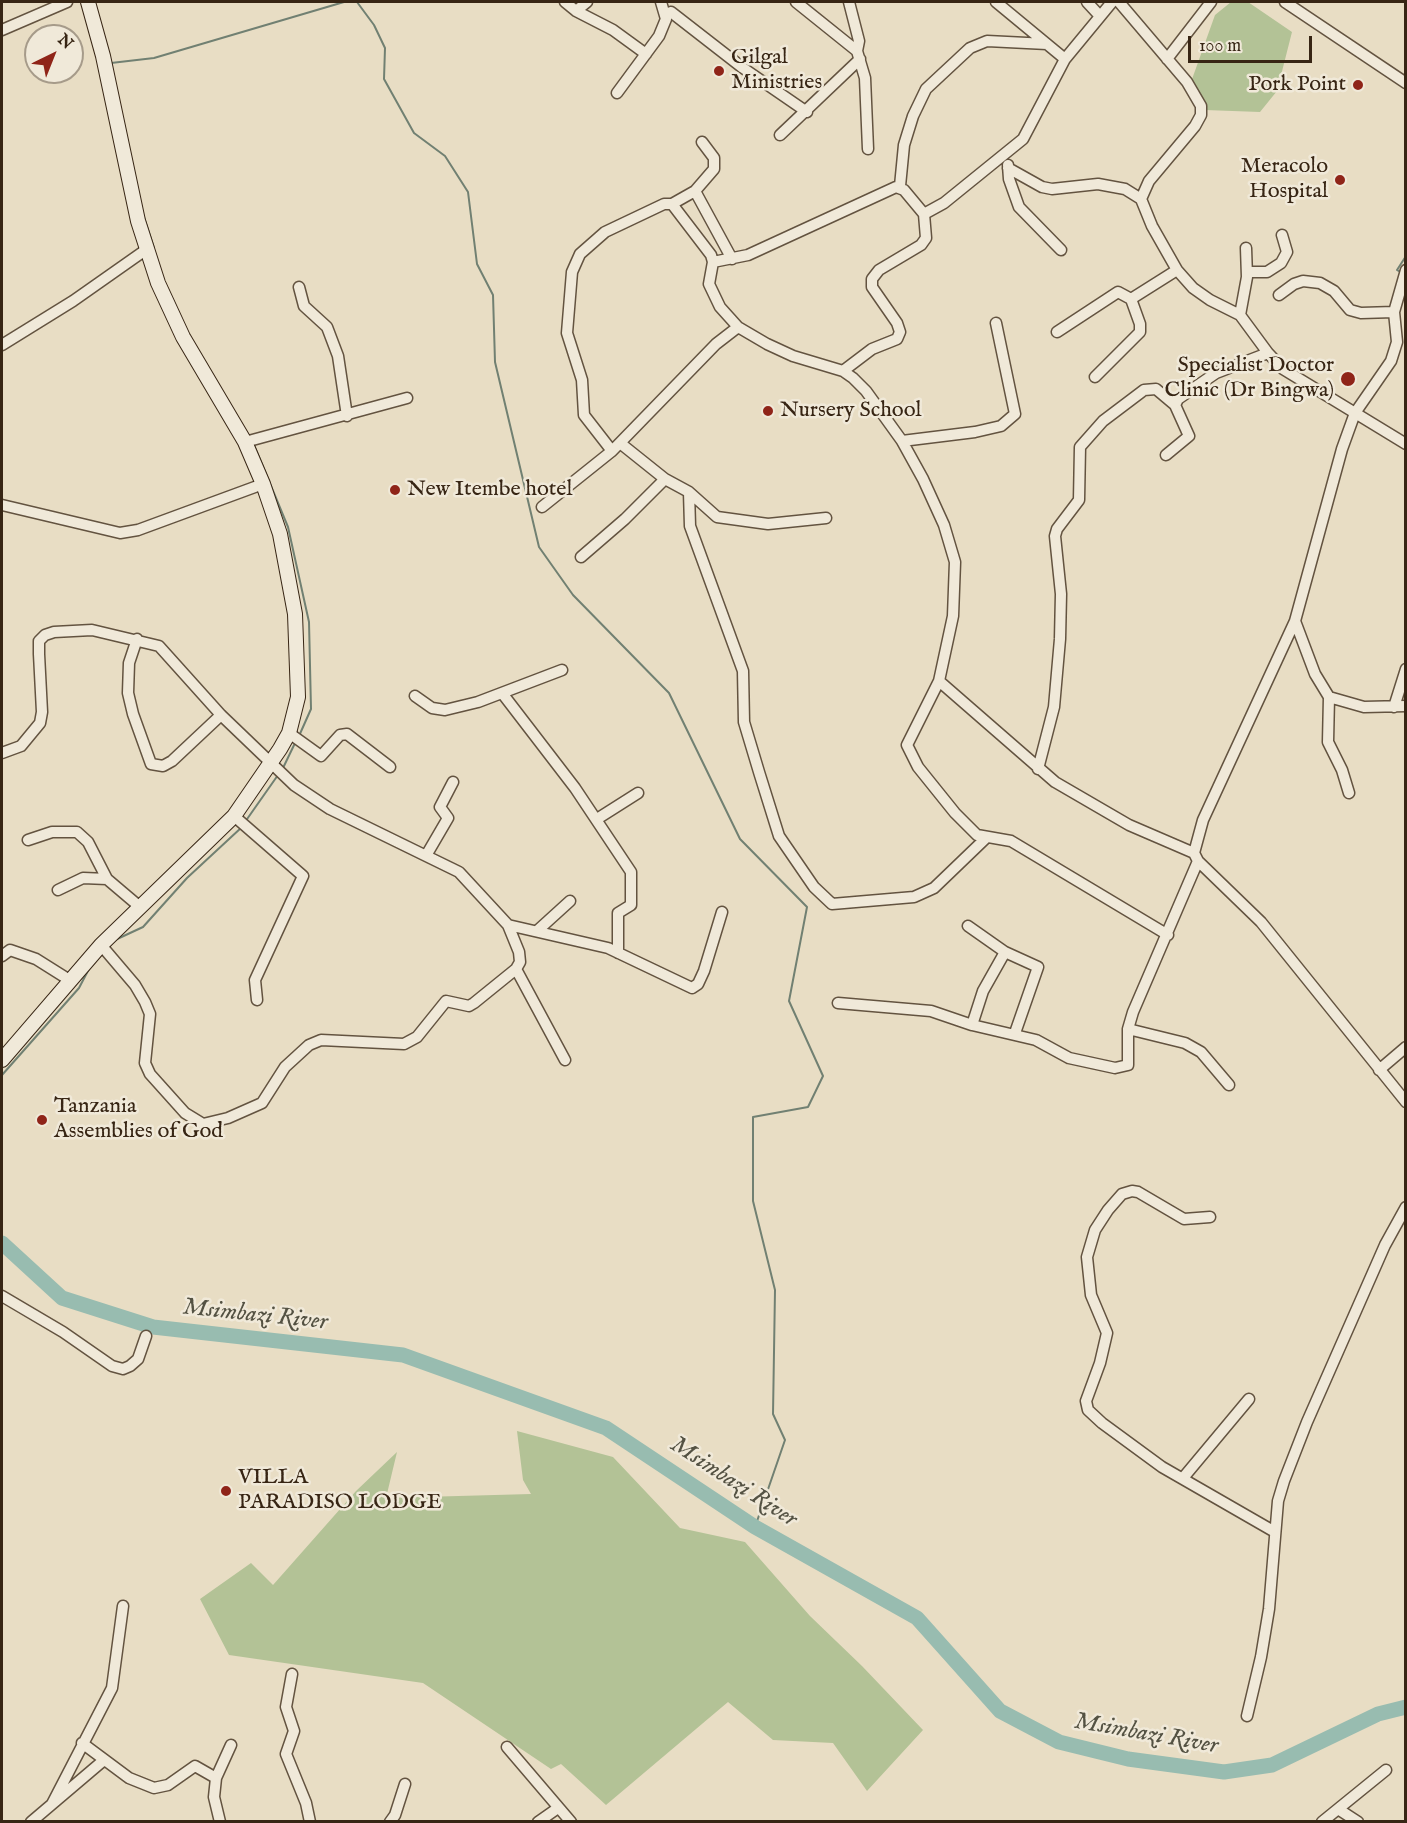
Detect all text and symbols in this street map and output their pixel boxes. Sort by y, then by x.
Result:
north arrow [24,24,84,84]
scale bar [1191,24,1316,62]
text: N [53,30,77,54]
text: 100 m [1199,35,1241,58]
place label: Gilgal Ministries [731,45,822,96]
marker: Gilgal Ministries [712,64,726,78]
place label: Pork Point [1248,72,1346,98]
marker: Pork Point [1351,78,1365,92]
place label: Meracolo Hospital [1241,154,1328,206]
marker: Meracolo Hospital [1333,173,1347,187]
place label: Specialist Doctor Clinic (Dr Bingwa) [1164,353,1334,404]
marker: Specialist Doctor Clinic (Dr Bingwa) [1339,370,1357,388]
place label: Nursery School [780,398,921,424]
marker: Nursery School [761,404,775,418]
place label: New Itembe hotel [407,477,572,503]
marker: New Itembe hotel [388,483,402,497]
place label: Tanzania Assemblies of God [54,1094,223,1146]
marker: Tanzania Assemblies of God [35,1113,49,1127]
water label: Msimbazi River [181,1294,329,1338]
water label: Msimbazi River [664,1431,802,1535]
place label: VILLA PARADISO LODGE [238,1465,442,1516]
marker: VILLA PARADISO LODGE [219,1484,233,1498]
water label: Msimbazi River [1072,1708,1220,1762]

